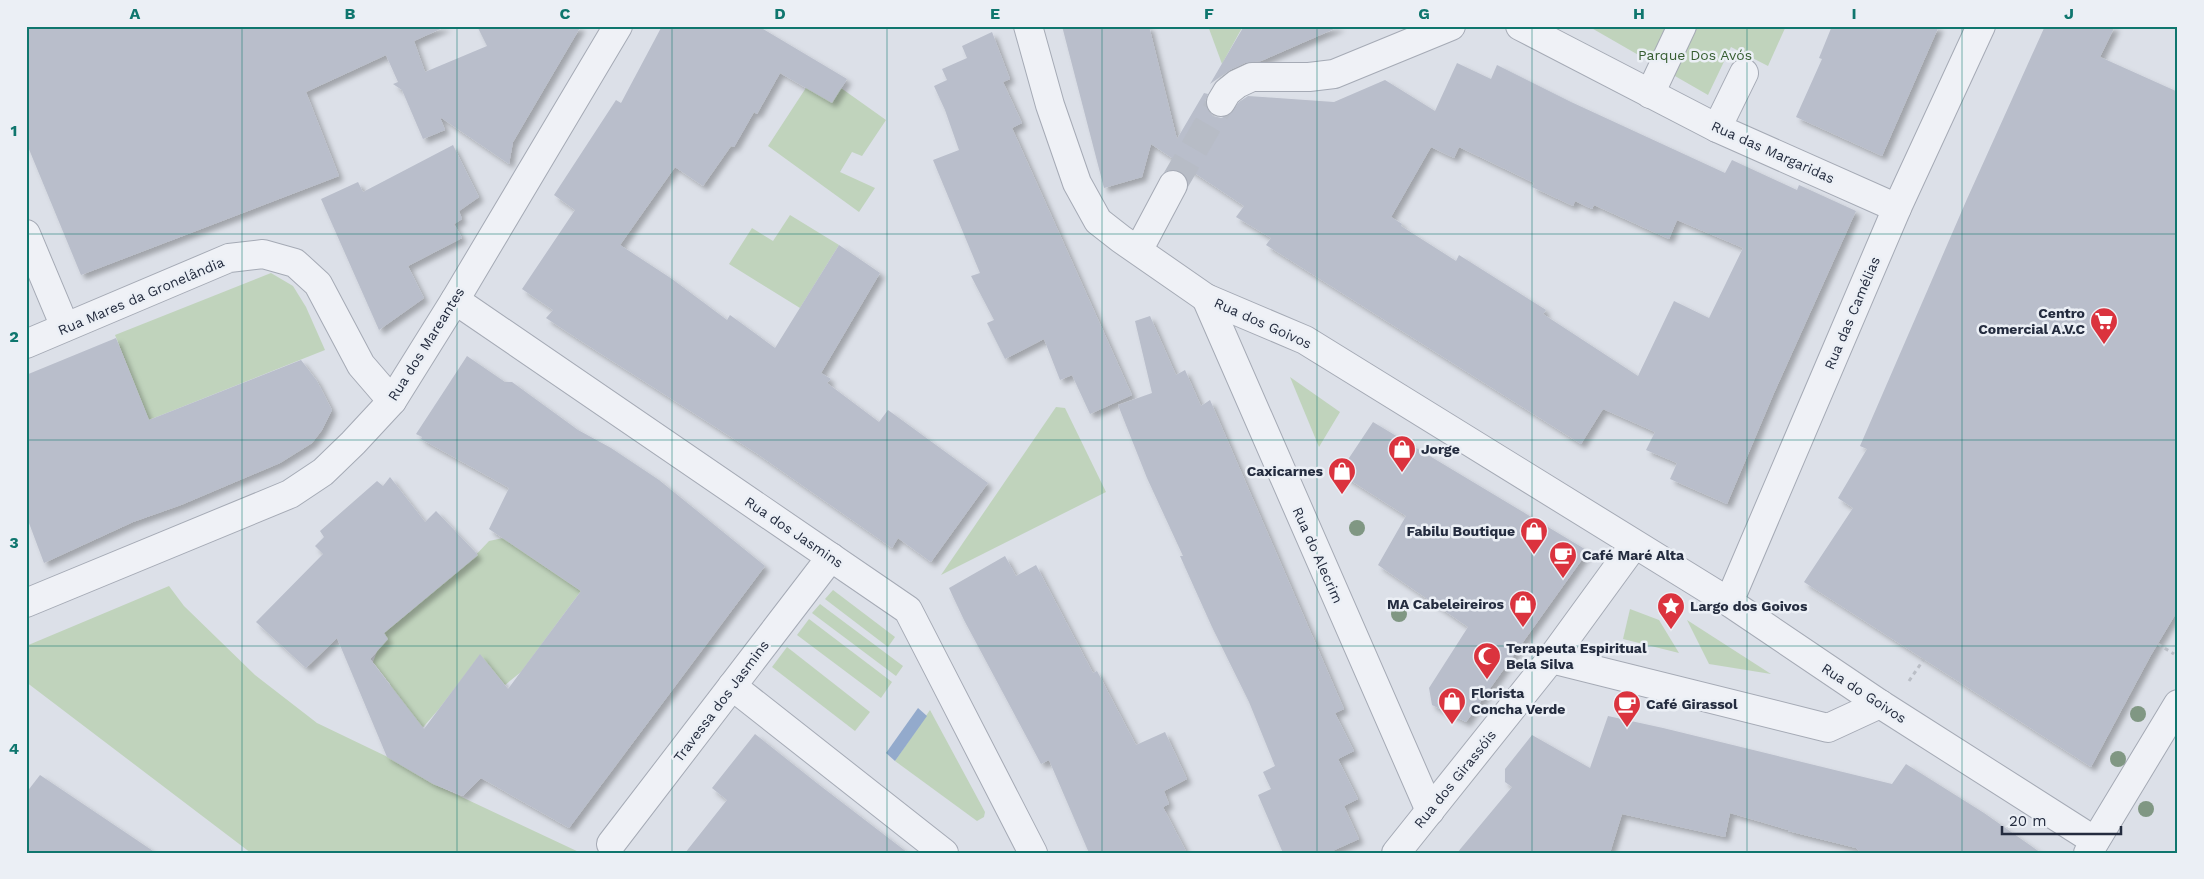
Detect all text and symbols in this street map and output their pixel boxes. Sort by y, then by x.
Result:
text: A [130,4,141,23]
text: B [345,4,356,23]
text: C [560,4,571,23]
text: D [774,4,786,23]
text: E [990,4,1000,23]
text: F [1204,4,1214,23]
text: G [1418,4,1430,23]
text: H [1633,4,1645,23]
text: I [1851,4,1857,23]
text: J [2064,4,2074,23]
park label: Parque Dos Avós [1638,47,1752,63]
street label: Rua das Margaridas [1709,118,1837,186]
text: 1 [11,121,17,140]
street label: Rua Mares da Gronelândia [56,254,227,338]
street label: Rua das Camélias [1821,254,1883,372]
street label: Rua dos Mareantes [385,284,467,404]
street label: Rua dos Goivos [1212,294,1314,352]
place label: Centro Comercial A.V.C [1978,305,2085,337]
supermarket icon: Centro Comercial A.V.C [2089,306,2119,345]
text: 2 [9,327,19,346]
shop icon: Jorge [1387,434,1417,473]
place label: Jorge [1421,441,1460,457]
shop icon: Caxicarnes [1327,456,1357,495]
place label: Caxicarnes [1247,463,1324,479]
street label: Rua dos Jasmins [742,493,846,571]
street label: Rua do Alecrim [1290,504,1346,606]
shop icon: Fabilu Boutique [1519,516,1549,555]
place label: Fabilu Boutique [1406,523,1515,539]
text: 3 [9,533,19,552]
cafe icon: Café Maré Alta [1548,540,1578,579]
place label: Café Maré Alta [1582,547,1685,563]
shop icon: MA Cabeleireiros [1508,589,1538,628]
place icon: Largo dos Goivos [1656,591,1686,630]
place label: MA Cabeleireiros [1387,596,1505,612]
place label: Largo dos Goivos [1690,598,1808,614]
street label: Travessa dos Jasmins [670,637,772,765]
place label: Terapeuta Espiritual Bela Silva [1506,640,1647,672]
mosque icon: Terapeuta Espiritual Bela Silva [1472,641,1502,680]
street label: Rua do Goivos [1819,660,1909,726]
place label: Florista Concha Verde [1471,685,1565,717]
shop icon: Florista Concha Verde [1437,686,1467,725]
cafe icon: Café Girassol [1612,689,1642,728]
place label: Café Girassol [1646,696,1738,712]
street label: Rua dos Girassóis [1411,727,1499,831]
text: 4 [9,739,19,758]
scale bar [2002,804,2120,836]
text: 20 m [2009,812,2047,830]

